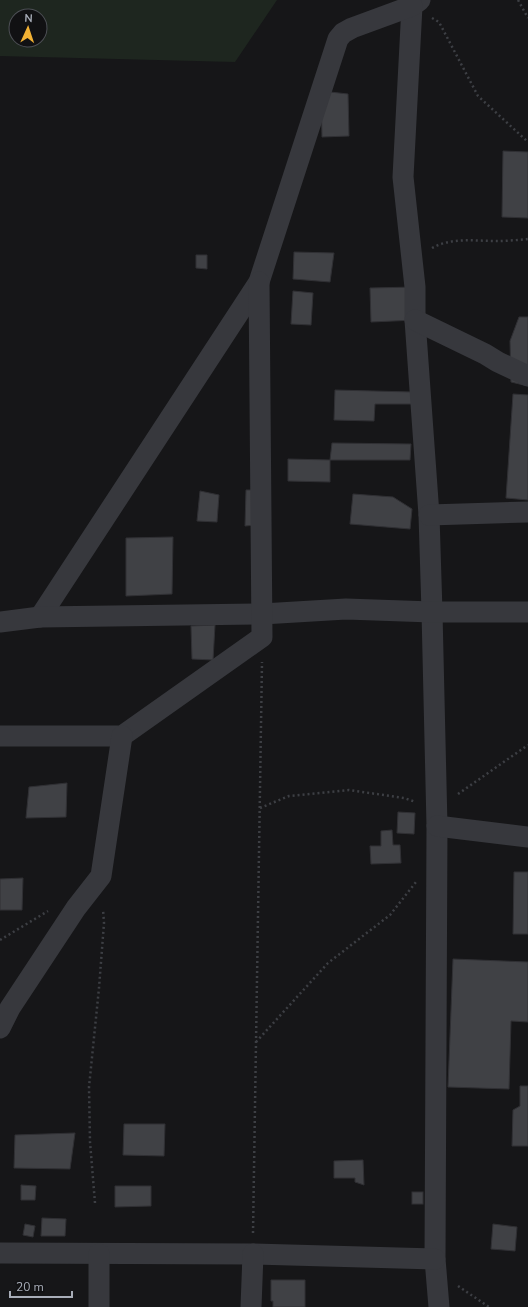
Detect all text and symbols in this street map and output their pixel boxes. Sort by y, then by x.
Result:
north arrow [8,8,48,48]
text: N [24,11,33,26]
scale bar [10,1273,72,1299]
text: 20 m [16,1279,44,1295]

